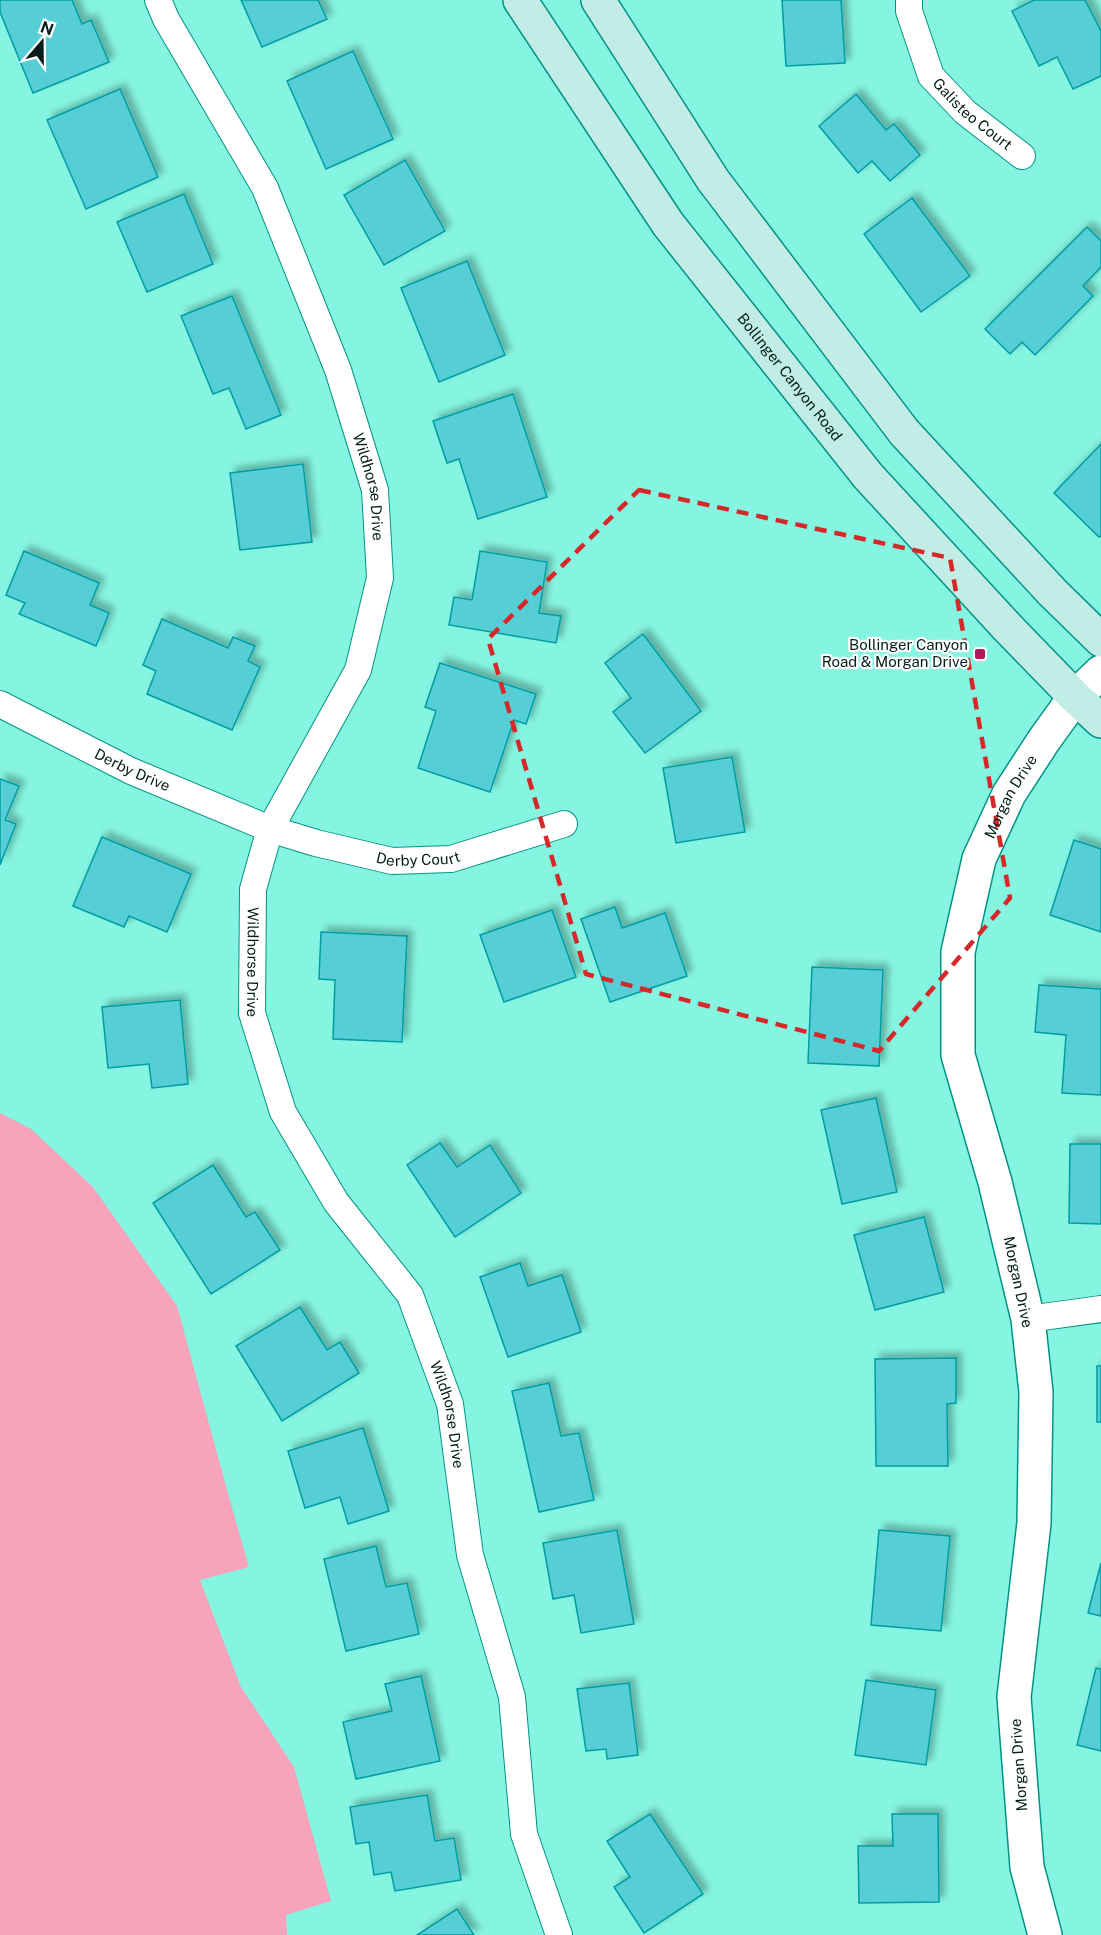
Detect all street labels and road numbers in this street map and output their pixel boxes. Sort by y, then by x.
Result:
street label: Galisteo Court [929,74,1016,153]
street label: Bollinger Canyon Road [734,310,846,444]
street label: Wildhorse Drive [350,431,387,541]
street label: Derby Drive [92,745,173,794]
street label: Morgan Drive [981,751,1040,841]
street label: Derby Court [374,848,462,869]
street label: Wildhorse Drive [244,907,262,1017]
street label: Morgan Drive [1001,1235,1036,1329]
street label: Wildhorse Drive [427,1359,467,1469]
street label: Morgan Drive [1007,1718,1030,1812]

